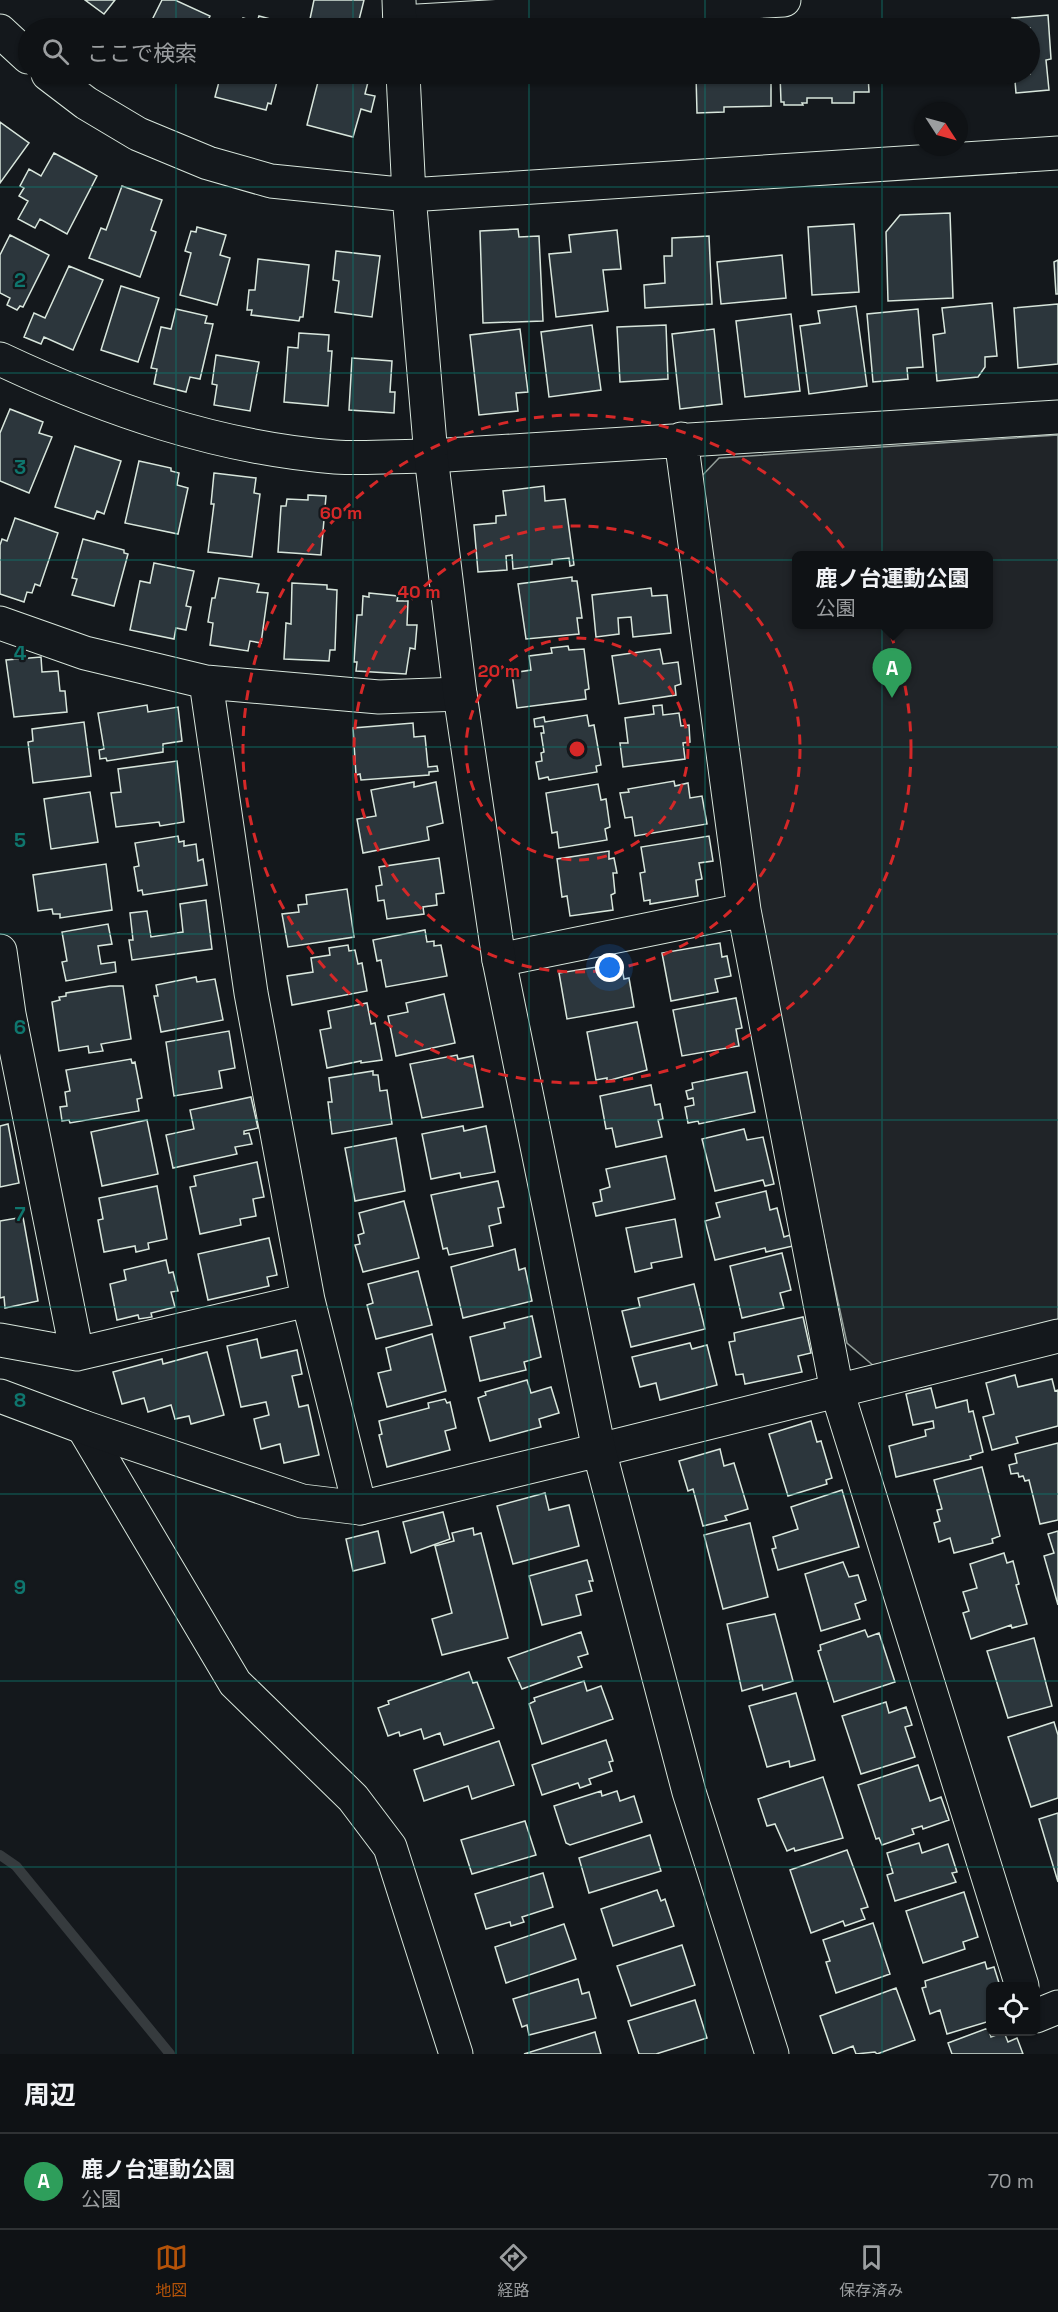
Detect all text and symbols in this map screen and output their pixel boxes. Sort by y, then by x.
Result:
search box [18,18,1040,84]
icon: search [39,35,72,68]
text: ここで検索 [87,39,197,67]
north arrow [914,102,968,156]
text: 2 [14,267,26,293]
text: 3 [14,454,26,480]
text: 60 m [320,501,362,524]
popup [792,551,993,629]
text: 鹿ノ台運動公園 [815,564,970,592]
text: 40 m [397,580,441,603]
text: 公園 [815,595,855,621]
text: 4 [14,640,27,666]
pin: A [872,648,912,698]
text: 20 m [478,659,520,682]
centre of rings [567,739,587,759]
text: 5 [14,827,26,853]
your location [595,953,624,982]
text: 6 [14,1014,26,1040]
text: 7 [14,1201,26,1227]
text: 8 [14,1387,26,1413]
text: 9 [14,1574,26,1600]
map controls [986,1982,1040,2036]
button: locate [986,1982,1040,2036]
text: 周辺 [24,2078,76,2112]
text: 鹿ノ台運動公園 [81,2155,235,2183]
text: A [37,2168,50,2194]
text: 70 m [988,2168,1034,2194]
text: 公園 [81,2186,121,2212]
tab: 地図 [155,2241,188,2301]
tab: 経路 [497,2241,530,2301]
tab: 保存済み [839,2241,903,2301]

